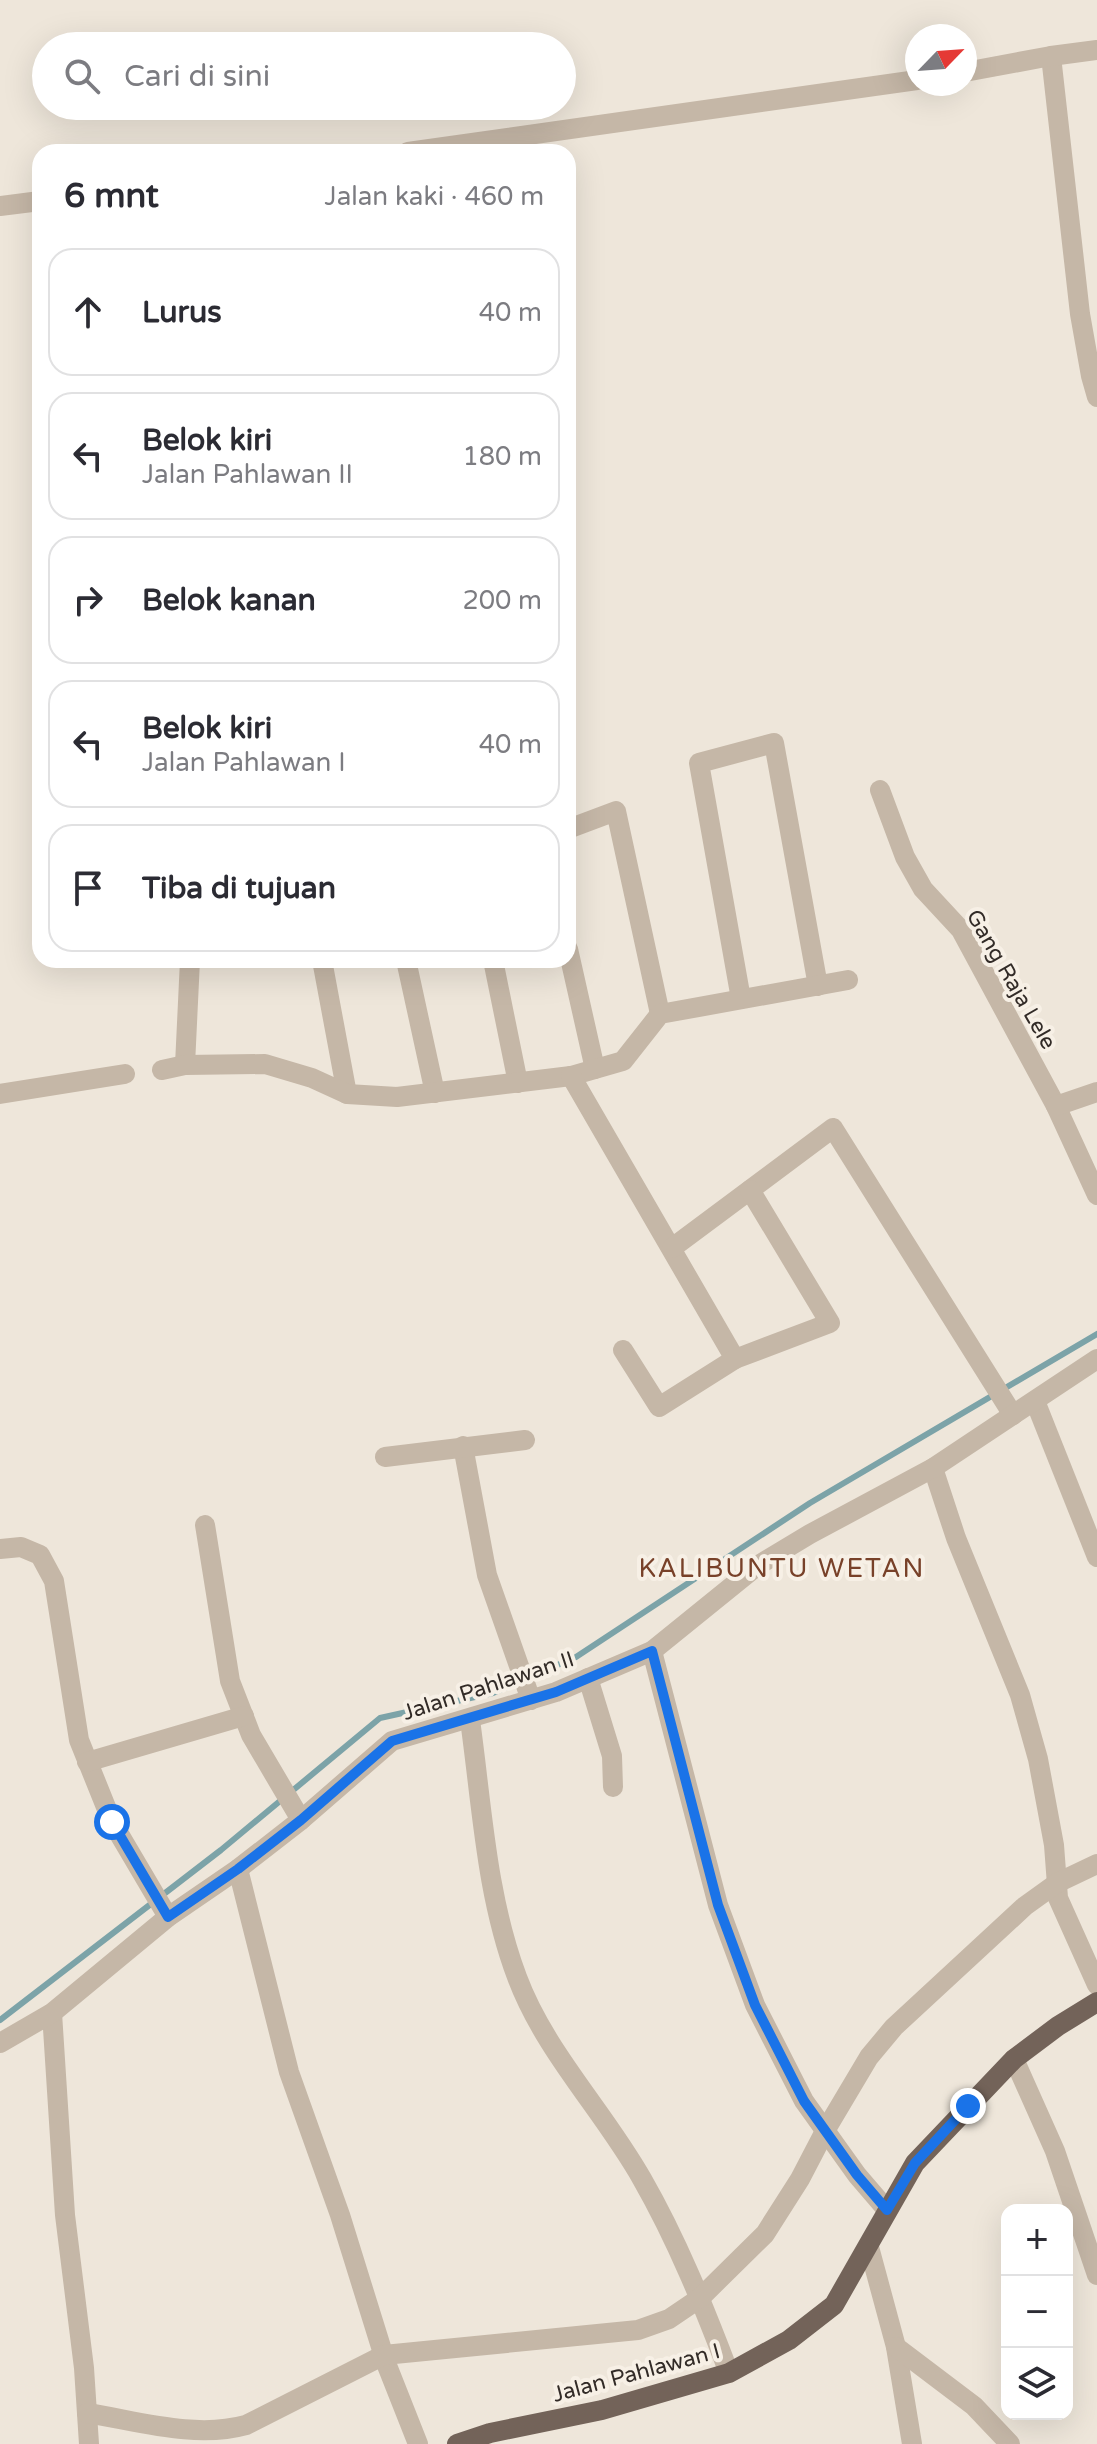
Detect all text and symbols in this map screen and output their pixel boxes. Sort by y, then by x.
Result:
north arrow [905,24,977,96]
search box [32,32,576,120]
icon: search [60,54,104,98]
text: Cari di sini [124,58,270,95]
text: 6 mnt [64,176,159,217]
text: Jalan kaki · 460 m [325,181,544,212]
icon: ahead [66,290,110,334]
text: Lurus [142,294,222,331]
text: 40 m [479,297,542,328]
text: Belok kiri [142,422,272,459]
icon: left [66,434,110,478]
text: 180 m [462,441,542,472]
text: Jalan Pahlawan II [142,459,353,490]
icon: right [66,578,110,622]
text: Belok kanan [142,582,316,619]
text: 200 m [462,585,542,616]
text: Belok kiri [142,710,272,747]
icon: left [66,722,110,766]
text: 40 m [479,729,542,760]
text: Jalan Pahlawan I [142,747,346,778]
icon: arrive [66,866,110,910]
text: Tiba di tujuan [142,870,336,907]
street label: Gang Raja Lele [961,905,1062,1054]
district label: KALIBUNTU WETAN [639,1553,925,1584]
street label: Jalan Pahlawan II [399,1646,577,1726]
route start [94,1804,130,1840]
route end [950,2088,986,2124]
map controls [1001,2204,1073,2420]
button: + [1001,2204,1073,2276]
button: − [1001,2276,1073,2348]
street label: Jalan Pahlawan I [550,2338,723,2408]
button: layers [1001,2348,1073,2420]

